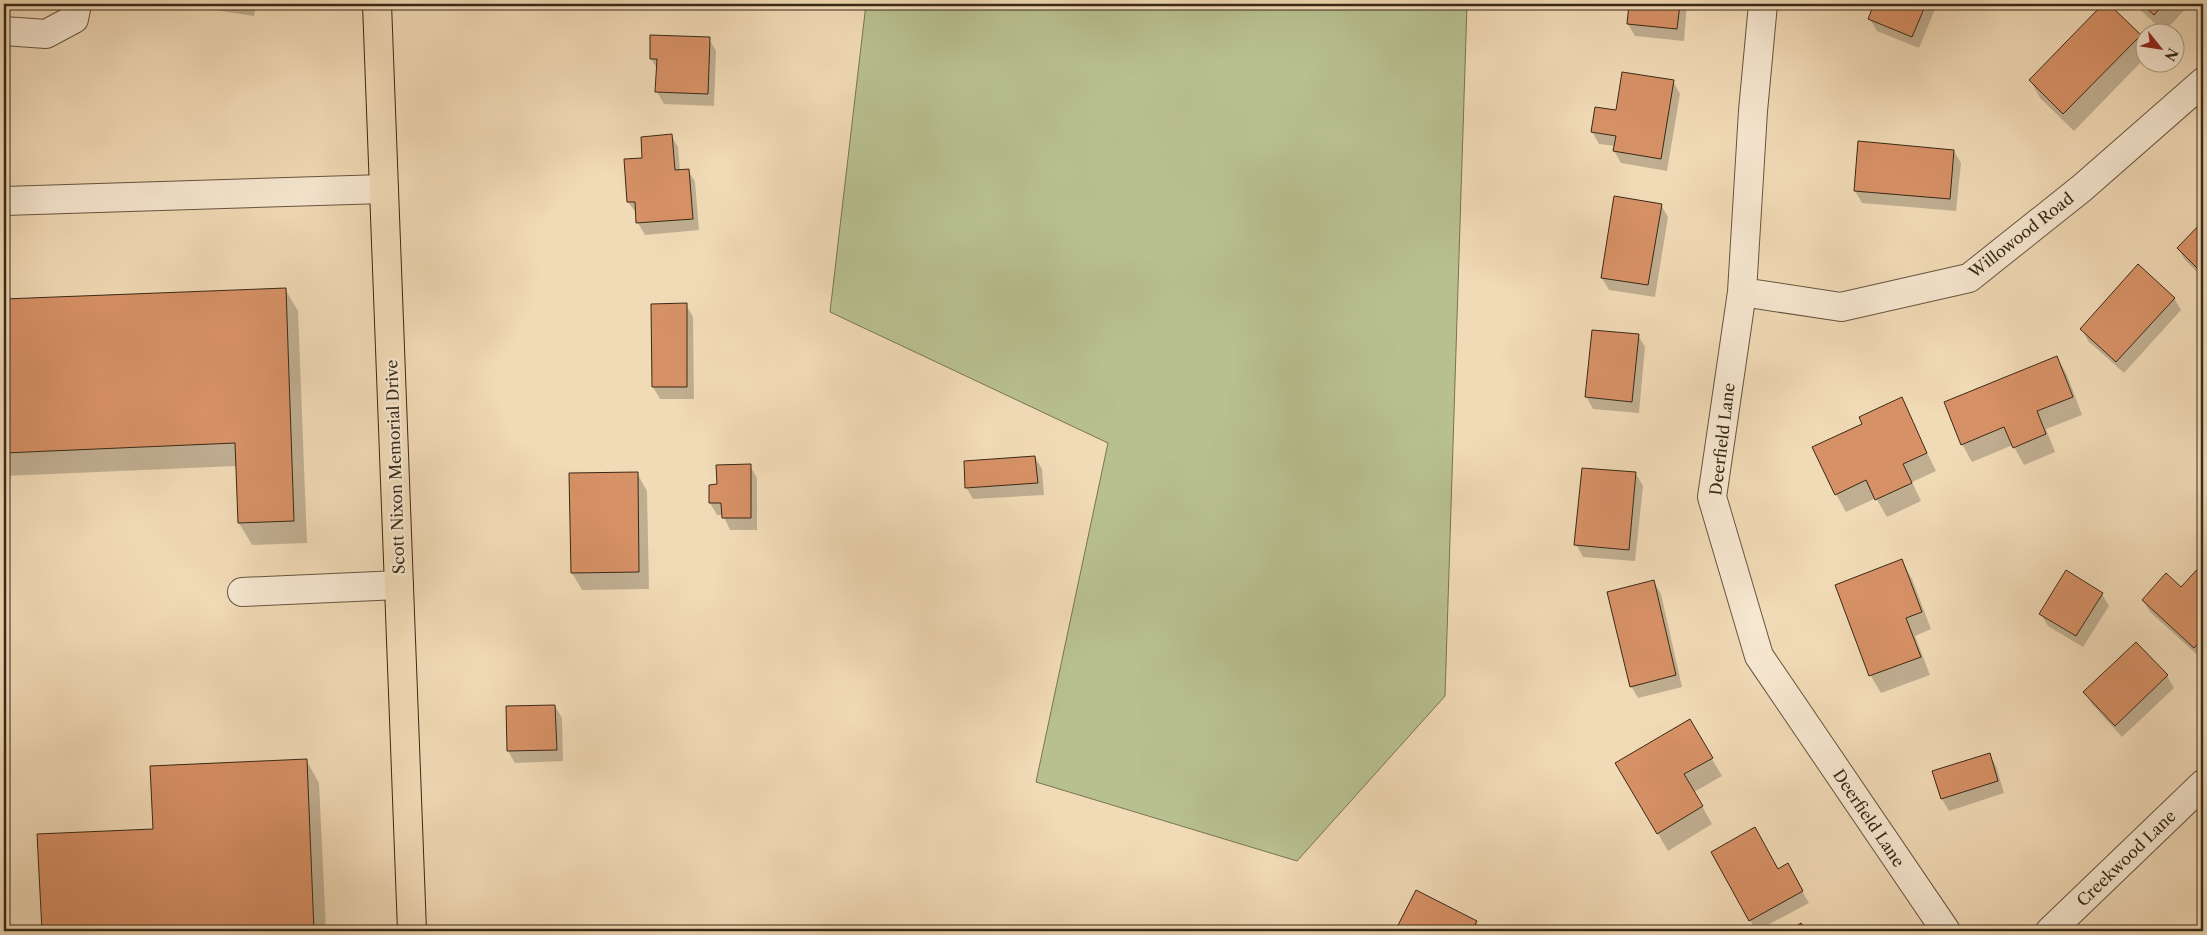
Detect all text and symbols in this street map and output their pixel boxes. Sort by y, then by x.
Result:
north arrow [2134,22,2184,72]
text: N [2160,45,2182,64]
street label: Willowood Road [1964,188,2077,283]
street label: Scott Nixon Memorial Drive [381,359,409,575]
street label: Deerfield Lane [1705,382,1739,496]
street label: Deerfield Lane [1829,765,1909,871]
street label: Creekwood Lane [2072,806,2180,910]

